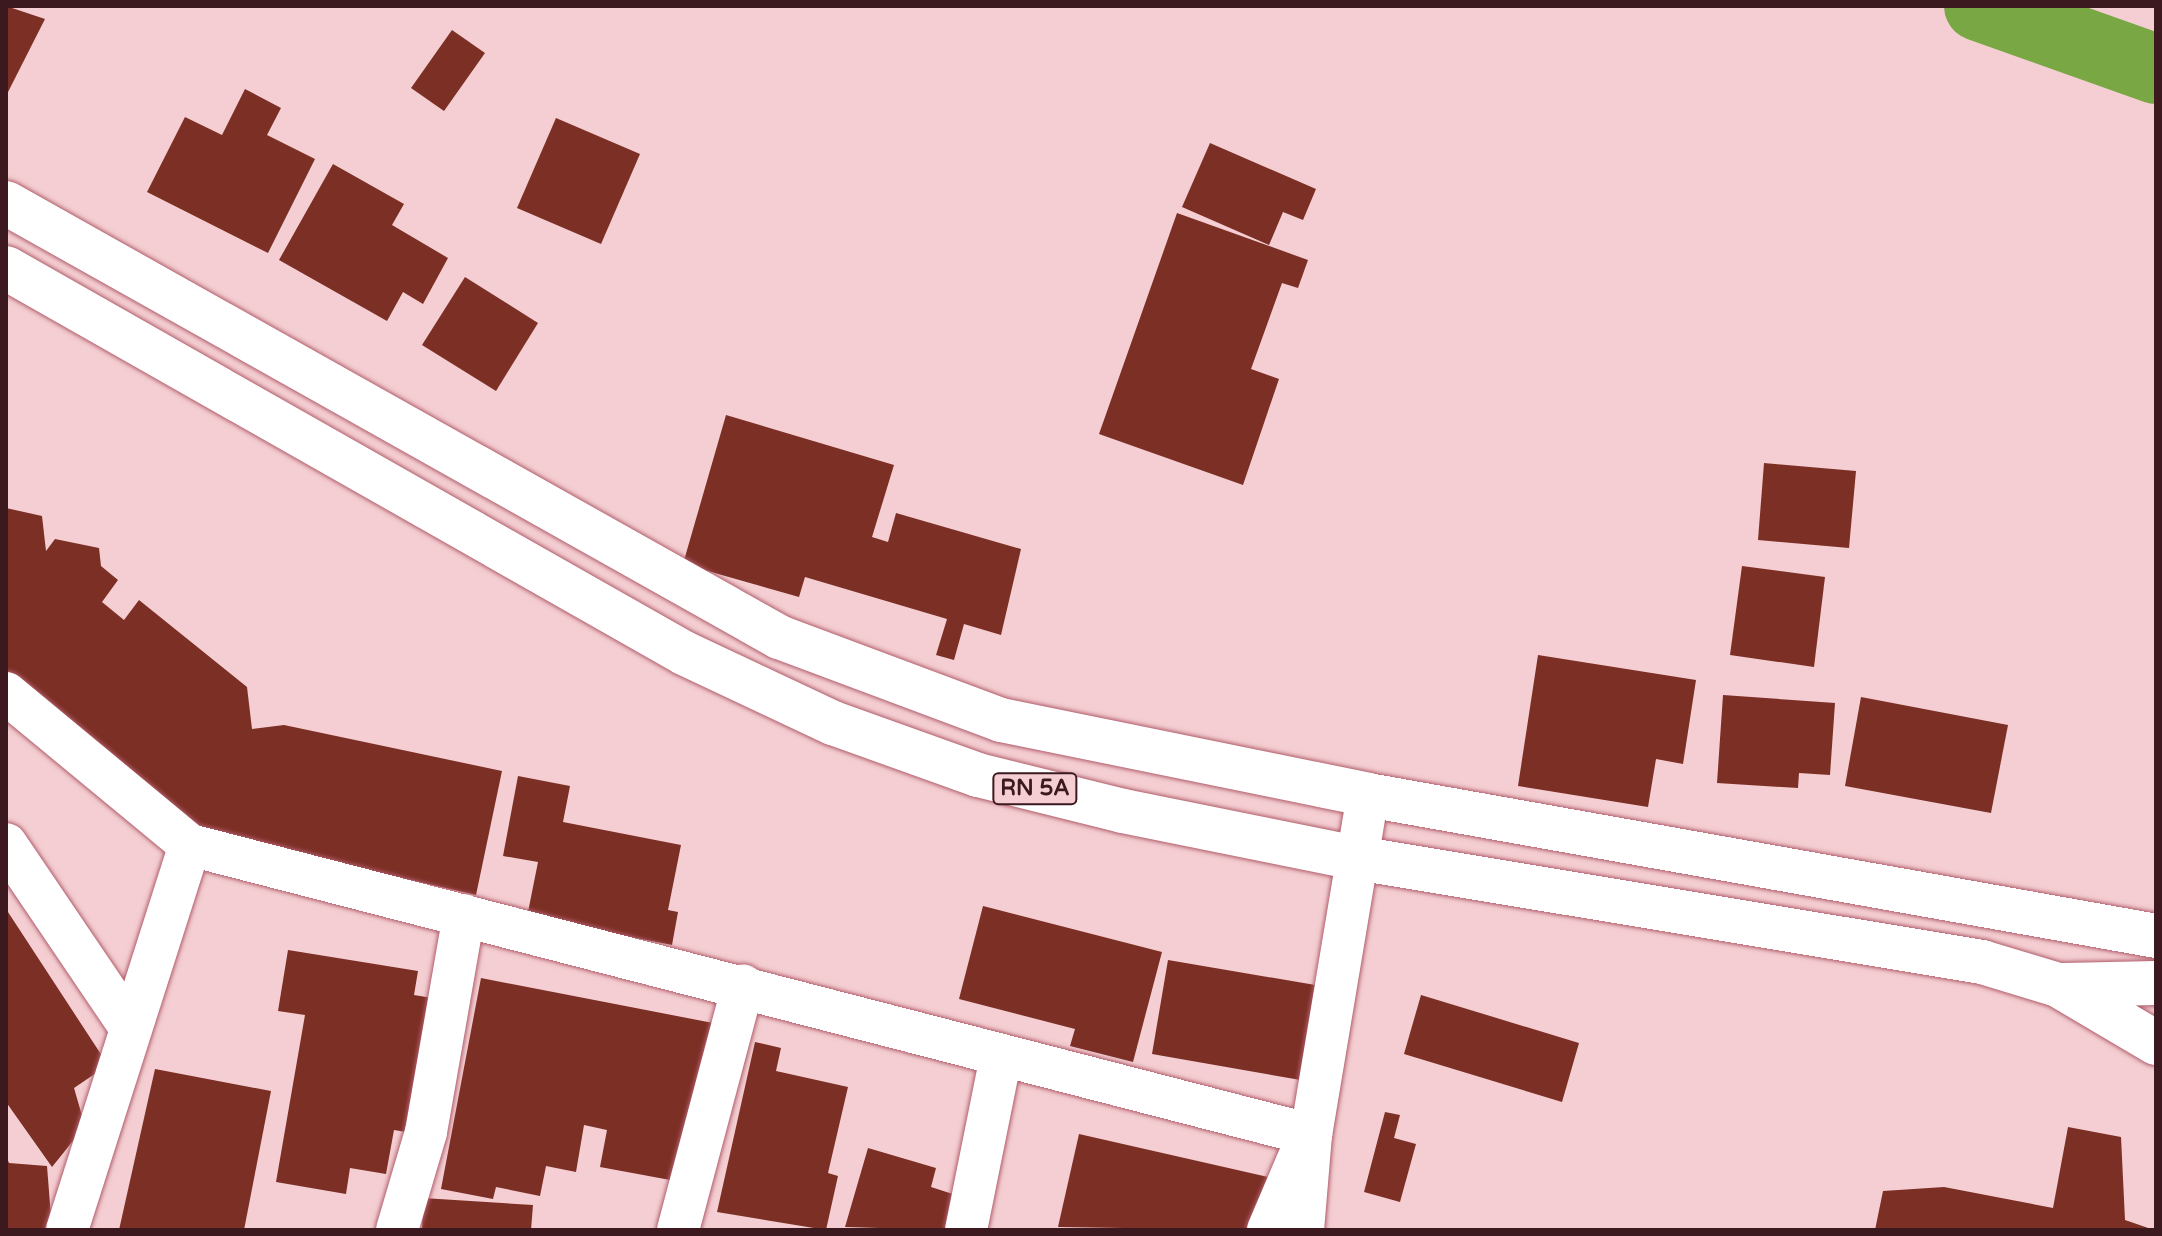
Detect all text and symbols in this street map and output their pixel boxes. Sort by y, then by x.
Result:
road number: RN 5A [991,771,1079,807]

